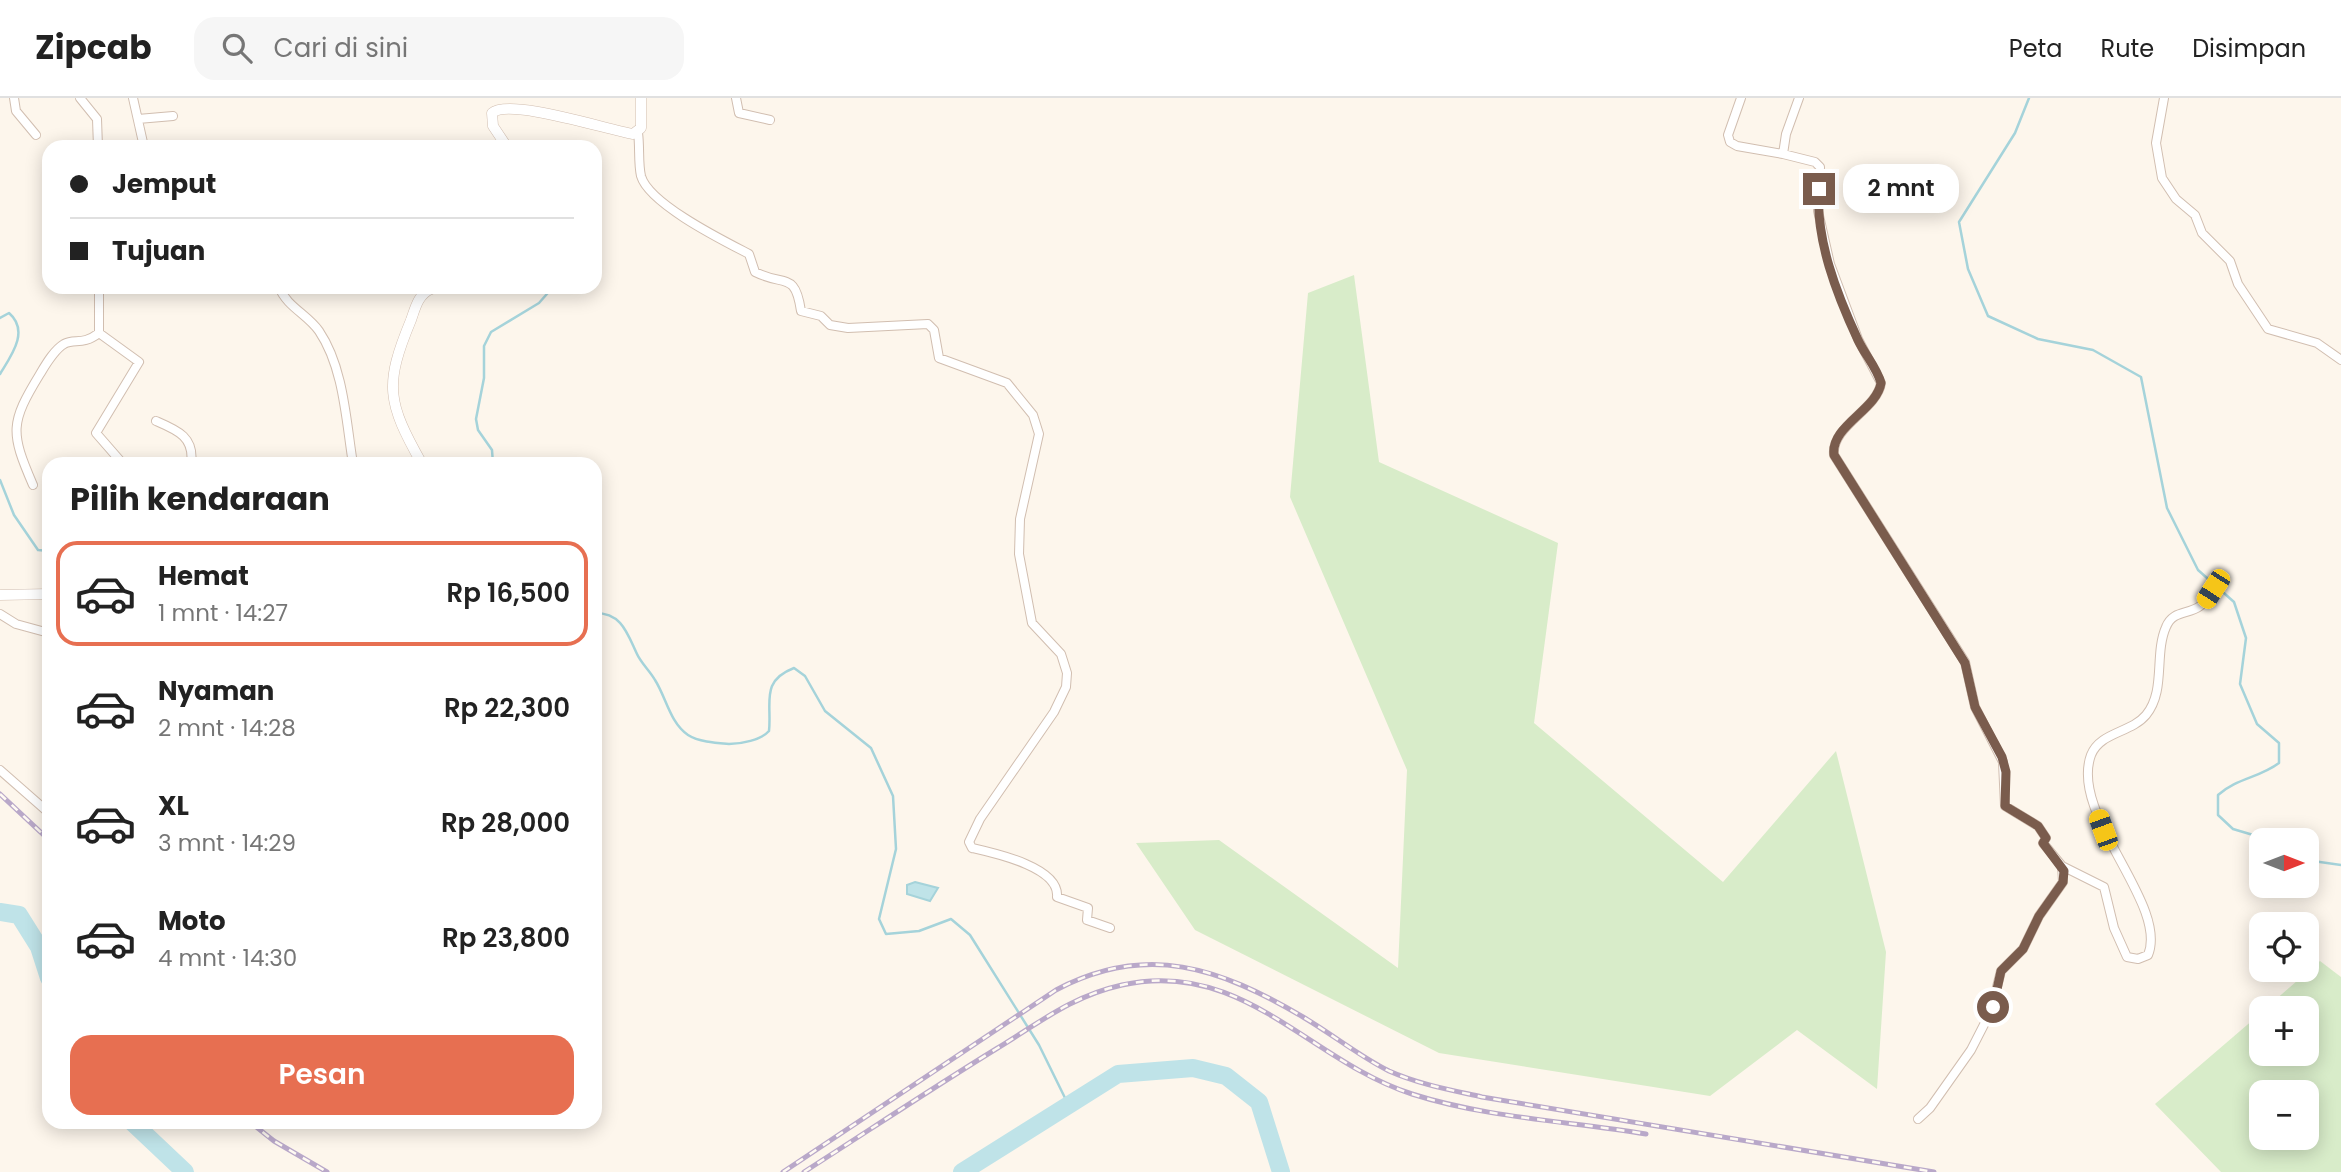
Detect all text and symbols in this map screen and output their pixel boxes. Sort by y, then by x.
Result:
search box [194,17,684,80]
text: Zipcab [35,24,152,71]
icon: search [218,29,256,67]
text: Cari di sini [274,30,408,66]
text: Peta [2009,32,2063,65]
text: Rute [2101,32,2154,65]
text: Disimpan [2192,32,2306,65]
callout: 2 mnt [1843,164,1959,214]
text: Jemput [112,166,216,202]
text: 2 mnt [1868,172,1934,204]
route end [1803,173,1835,205]
text: Tujuan [112,233,205,269]
text: Pilih kendaraan [70,476,330,521]
text: Hemat [158,558,249,594]
icon: car [74,562,137,625]
car [2193,566,2234,612]
text: Rp 16,500 [447,575,570,611]
text: 1 mnt · 14:27 [158,597,288,629]
text: Nyaman [158,673,274,709]
icon: car [74,677,137,740]
text: Rp 22,300 [444,690,570,726]
text: 2 mnt · 14:28 [158,712,296,744]
text: XL [158,788,189,824]
icon: car [74,792,137,855]
text: Rp 28,000 [441,805,570,841]
car [2086,807,2121,853]
text: 3 mnt · 14:29 [158,827,296,859]
north arrow [2249,828,2319,898]
map controls [2249,828,2319,1150]
text: Moto [158,903,226,939]
icon: car [74,907,137,970]
button: locate [2249,912,2319,982]
text: Rp 23,800 [442,920,570,956]
text: 4 mnt · 14:30 [158,942,297,974]
route start [1977,991,2009,1023]
button: + [2249,996,2319,1066]
button: Pesan [70,1035,574,1115]
button: − [2249,1080,2319,1150]

